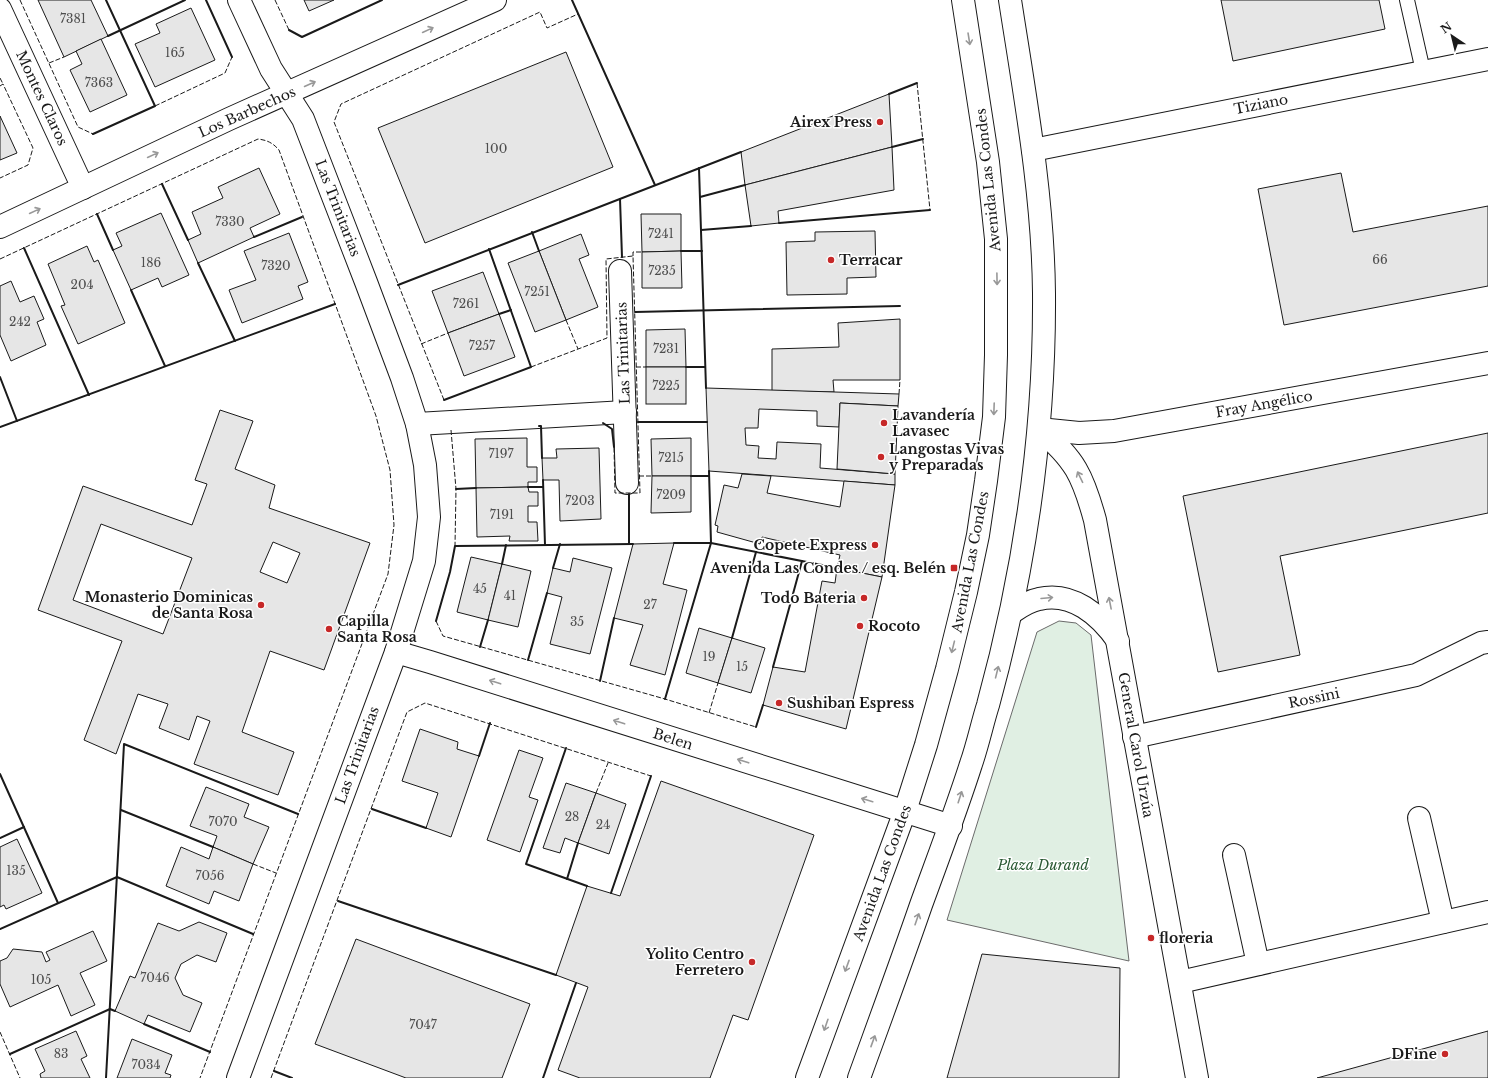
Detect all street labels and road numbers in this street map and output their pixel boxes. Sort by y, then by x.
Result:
street label: Montes Claros [12,48,72,148]
street label: Los Barbechos [196,82,298,142]
street label: Tiziano [1232,90,1290,118]
street label: Avenida Las Condes [972,107,1005,254]
street label: Las Trinitarias [311,157,365,259]
street label: Las Trinitarias [612,301,634,405]
street label: Fray Angélico [1214,387,1314,421]
street label: Avenida Las Condes [947,490,993,635]
street label: General Carol Urzúa [1114,671,1158,819]
street label: Rossini [1287,684,1341,712]
street label: Las Trinitarias [331,704,383,806]
street label: Belen [651,724,696,754]
street label: Avenida Las Condes [849,802,915,945]

